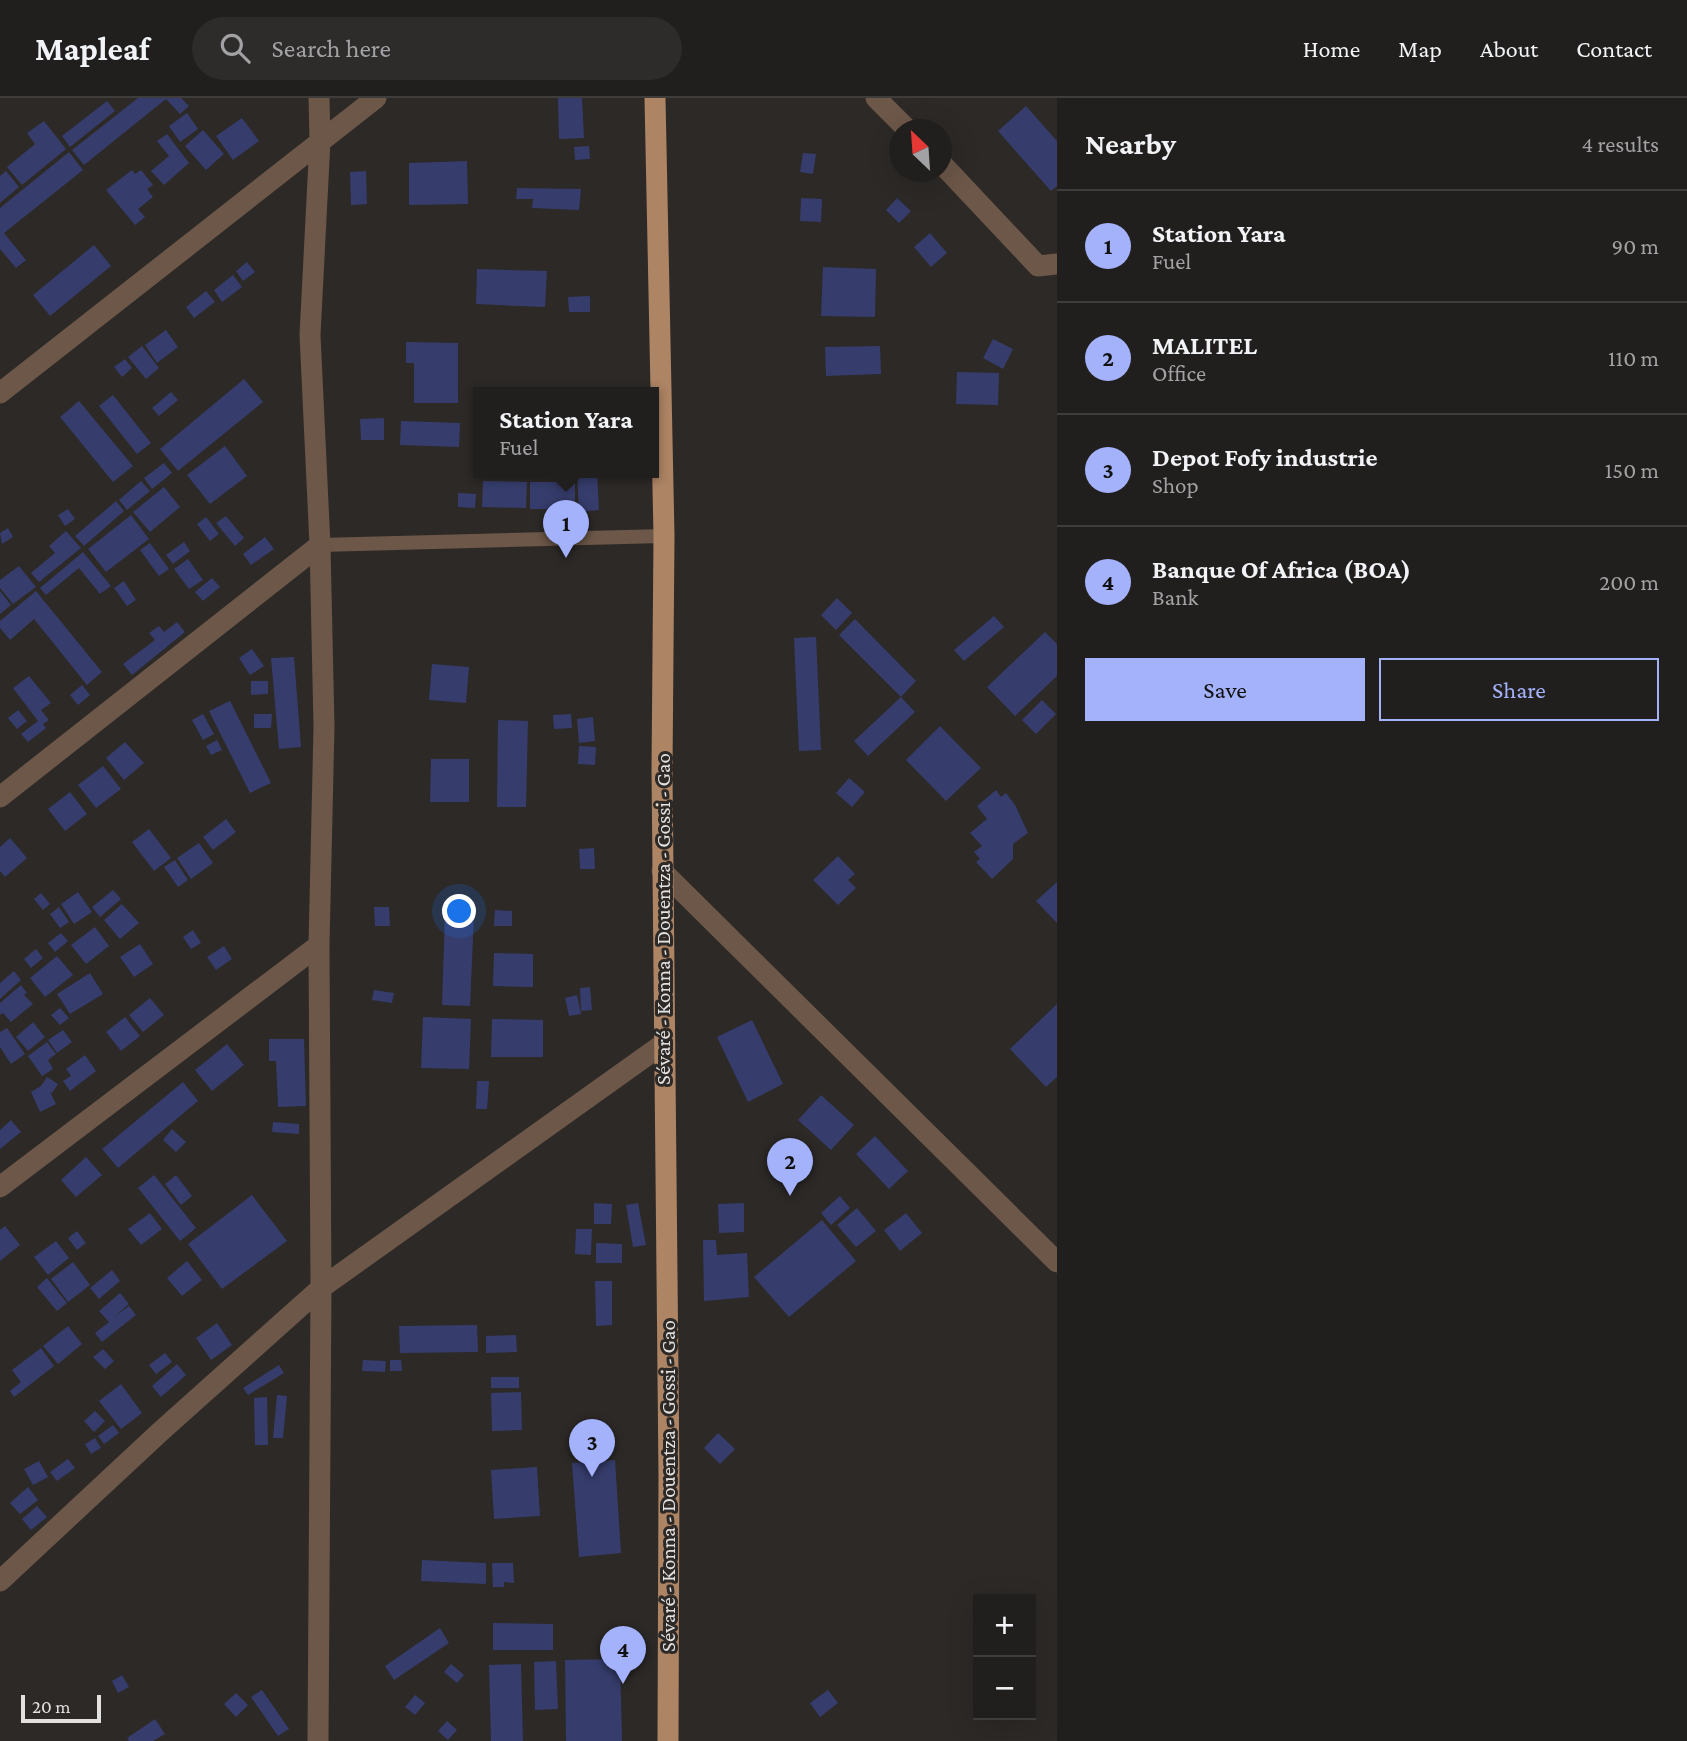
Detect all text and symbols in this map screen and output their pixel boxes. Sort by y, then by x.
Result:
search box [192,17,682,80]
icon: search [216,29,254,67]
text: Mapleaf [35,30,150,67]
text: Search here [272,34,391,63]
text: Home [1303,35,1360,62]
text: Map [1398,35,1442,62]
text: About [1480,35,1538,62]
text: Contact [1576,35,1652,62]
north arrow [889,119,952,182]
text: Nearby [1085,127,1176,160]
text: 4 results [1581,131,1659,157]
text: Station Yara [1152,219,1286,248]
text: 1 [1104,233,1112,259]
text: 90 m [1612,233,1659,259]
text: Fuel [1152,248,1191,274]
text: MALITEL [1152,331,1257,360]
text: 2 [1102,345,1114,371]
text: 110 m [1608,345,1659,371]
text: Office [1152,360,1206,386]
popup [473,387,659,478]
text: Station Yara [499,405,633,434]
text: Fuel [499,434,538,460]
text: Depot Fofy industrie [1152,443,1378,472]
text: 3 [1102,457,1114,483]
text: 150 m [1605,457,1659,483]
text: Shop [1152,472,1199,498]
pin: 1 [543,500,589,558]
text: Banque Of Africa (BOA) [1152,555,1411,584]
text: 4 [1102,569,1114,595]
text: 200 m [1599,569,1659,595]
text: Bank [1152,584,1199,610]
button: Save [1085,658,1365,721]
button: Share [1379,658,1659,721]
street label: Sévaré - Konna - Douentza - Gossi - Gao [651,753,675,1085]
your location [442,894,476,928]
pin: 2 [767,1138,813,1196]
street label: Sévaré - Konna - Douentza - Gossi - Gao [656,1320,680,1652]
pin: 3 [569,1419,615,1477]
map controls [973,1594,1036,1720]
button: + [973,1594,1036,1657]
pin: 4 [600,1626,646,1684]
button: − [973,1657,1036,1720]
scale bar [21,1692,102,1724]
text: 20 m [32,1696,71,1717]

